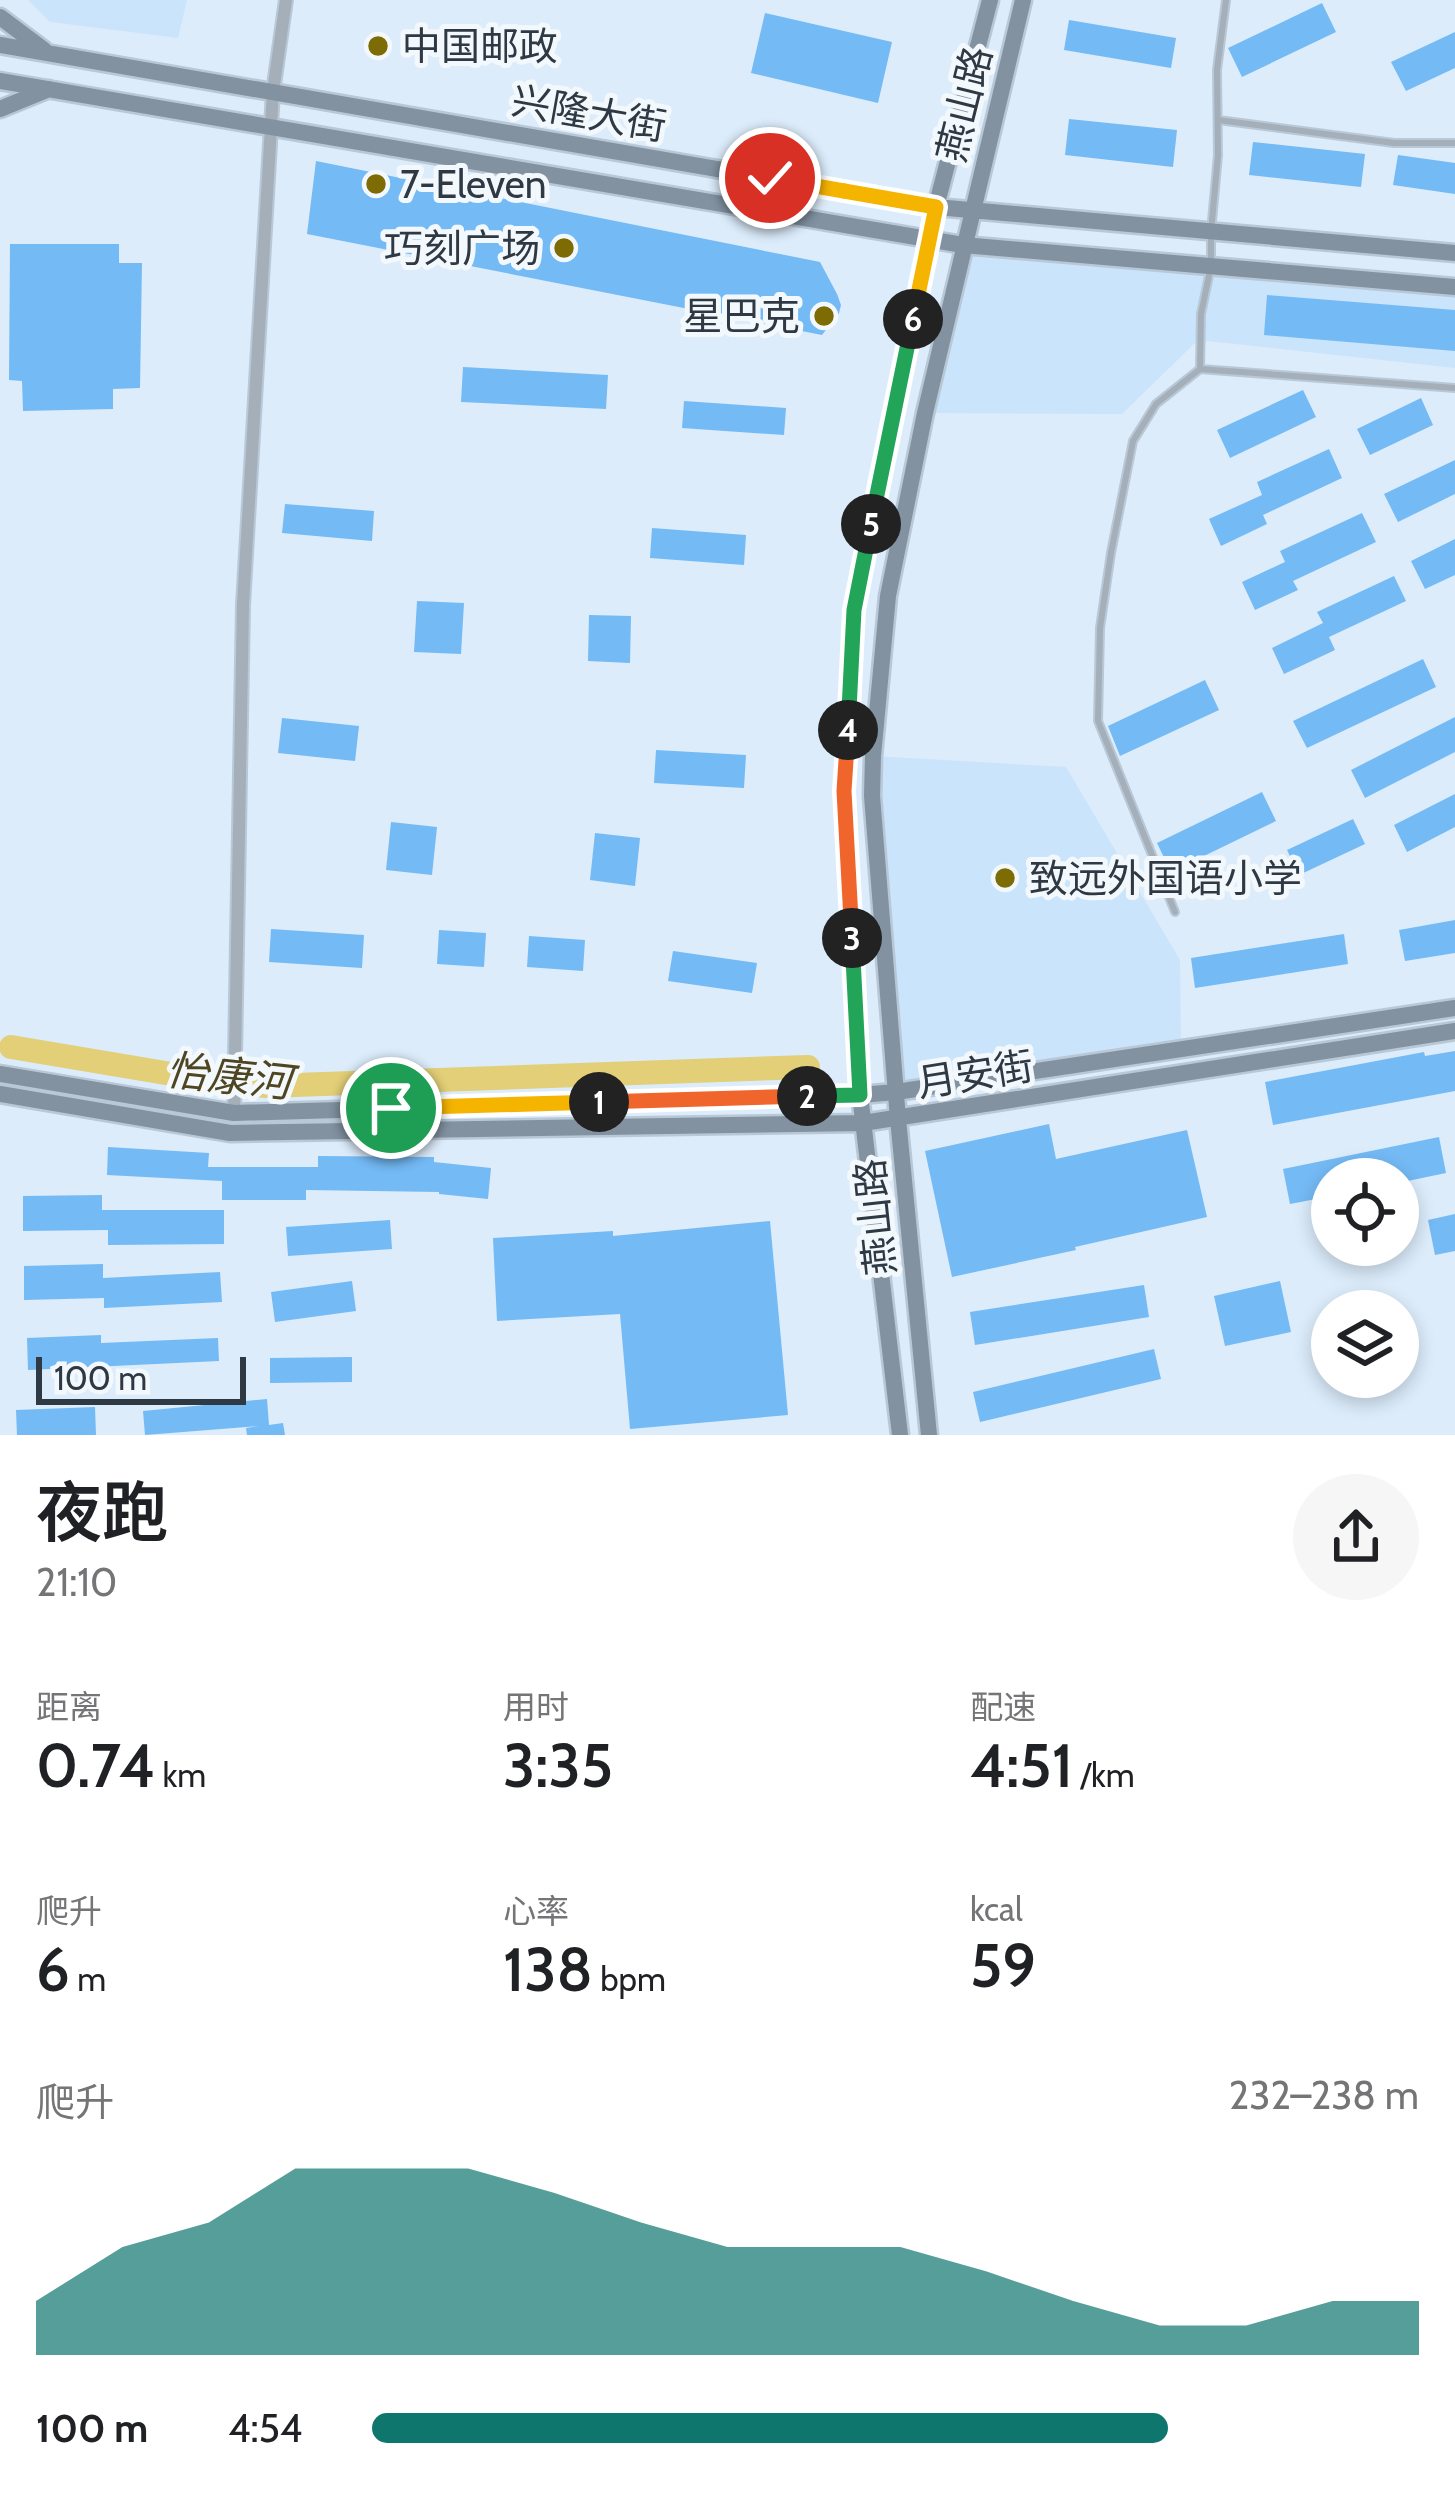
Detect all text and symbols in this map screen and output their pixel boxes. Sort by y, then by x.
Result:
place label: 中国邮政 [402,22,558,70]
marker: 中国邮政 [365,33,391,59]
street label: 燕山路 [927,41,1001,167]
street label: 兴隆大街 [508,76,670,150]
pin [719,127,821,229]
icon: check [737,145,803,211]
place label: 7-Eleven [400,160,547,208]
marker: 7-Eleven [363,171,389,197]
place label: 巧刻广场 [384,224,540,272]
marker: 巧刻广场 [551,235,577,261]
pin: 6 [883,289,943,349]
place label: 星巴克 [683,292,800,340]
text: 6 [904,299,922,339]
marker: 星巴克 [811,303,837,329]
pin: 5 [841,494,901,554]
text: 5 [862,504,880,544]
pin: 4 [818,700,878,760]
text: 4 [838,710,858,750]
place label: 致远外国语小学 [1029,854,1302,902]
marker: 致远外国语小学 [992,865,1018,891]
pin: 3 [822,908,882,968]
text: 3 [843,918,861,958]
street label: 月安街 [913,1041,1037,1107]
water label: 怡康河 [164,1044,301,1109]
pin [340,1057,442,1159]
pin: 2 [777,1066,837,1126]
pin: 1 [569,1072,629,1132]
icon: arrive [358,1075,424,1141]
text: 2 [798,1076,816,1116]
text: 1 [593,1082,605,1122]
street label: 燕山路 [845,1156,905,1278]
map controls [1311,1158,1419,1398]
button: locate [1311,1158,1419,1266]
button: layers [1311,1290,1419,1398]
scale bar [36,1351,246,1404]
text: 100 m [54,1358,147,1398]
text: 夜跑 [36,1472,168,1553]
button: share [1293,1474,1419,1600]
text: 21:10 [36,1558,117,1606]
text: 距离 [36,1687,102,1727]
text: 用时 [503,1687,569,1727]
text: 配速 [970,1687,1036,1727]
text: 0.74 [36,1729,155,1802]
text: 3:35 [503,1729,613,1802]
text: 4:51 [970,1729,1073,1802]
text: km [155,1755,206,1795]
text: /km [1073,1755,1135,1795]
text: kcal [970,1889,1023,1929]
text: 爬升 [36,1891,102,1931]
text: 心率 [503,1891,569,1931]
text: 59 [970,1929,1036,2002]
text: 6 [36,1933,70,2006]
text: 138 [503,1933,593,2006]
text: m [70,1959,106,1999]
text: bpm [593,1959,666,1999]
text: 232–238 m [1229,2071,1419,2119]
text: 爬升 [36,2078,114,2126]
text: 100 m [36,2404,148,2452]
text: 4:54 [228,2404,302,2452]

